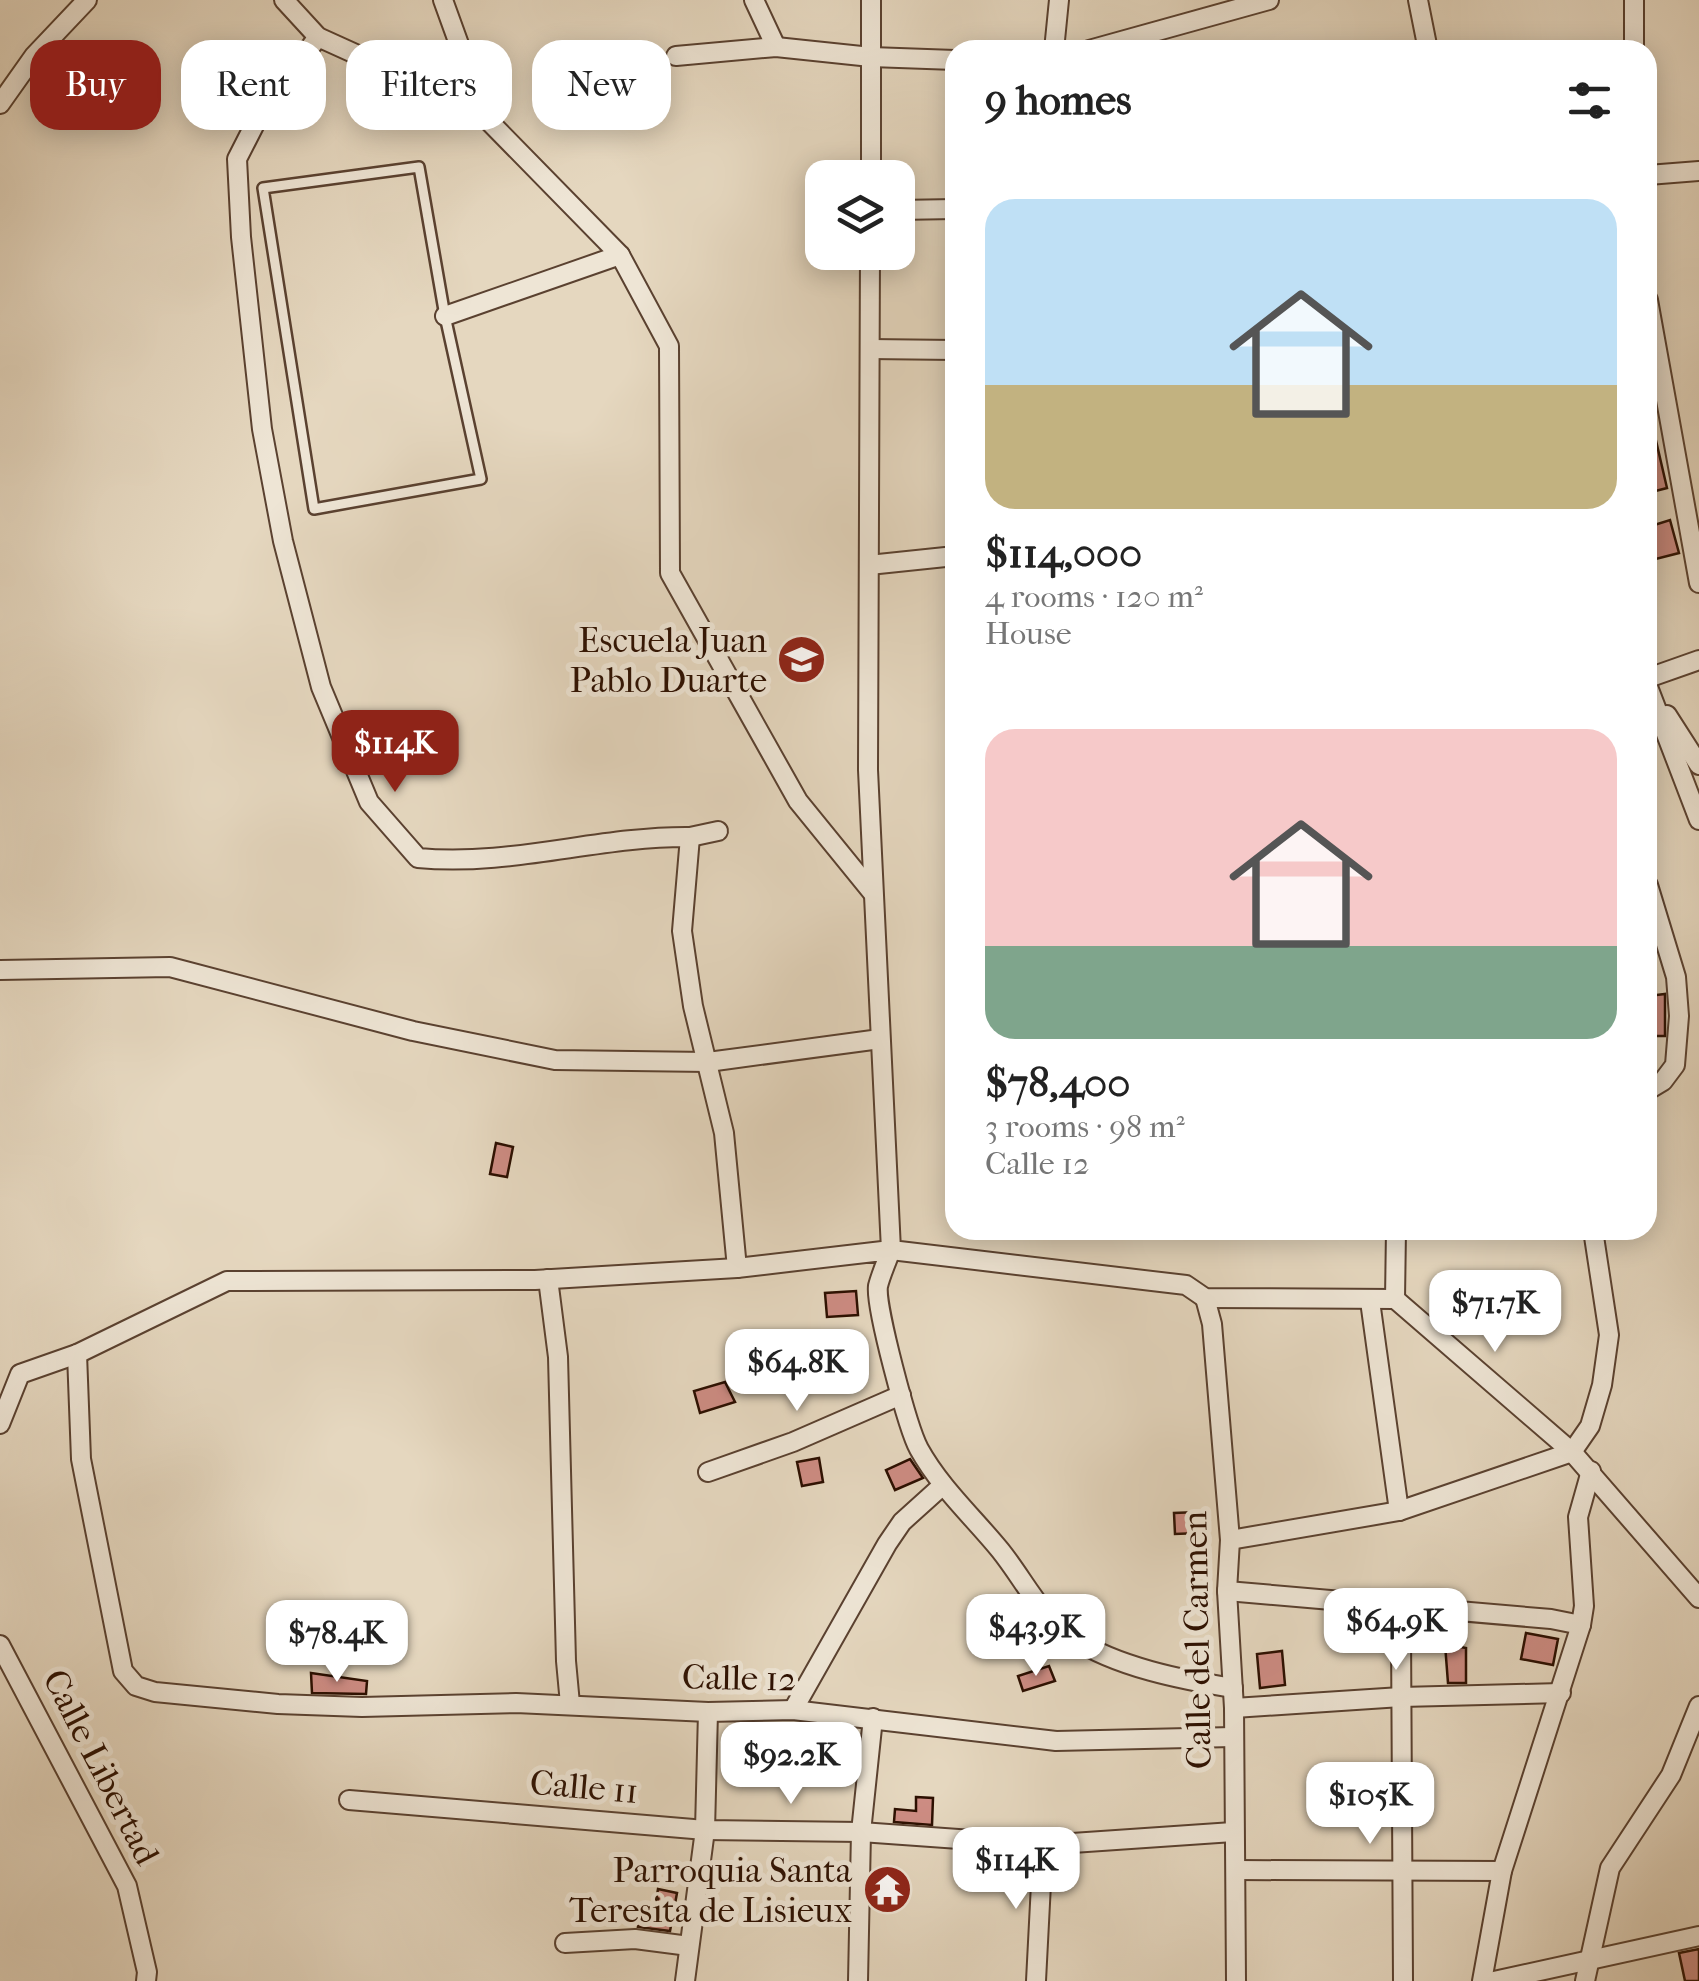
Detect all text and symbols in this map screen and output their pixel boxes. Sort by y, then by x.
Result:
chip: Buy [30,40,161,130]
chip: Rent [181,40,326,130]
chip: Filters [346,40,512,130]
chip: New [532,40,671,130]
icon: filters [1562,73,1617,128]
text: 9 homes [985,76,1132,125]
map controls [805,160,915,270]
button: layers [805,160,915,270]
icon: home [1211,264,1391,444]
text: $114,000 [985,529,1142,578]
text: 4 rooms · 120 m² [985,578,1203,615]
text: House [985,615,1072,652]
place label: Escuela Juan Pablo Duarte [570,620,767,701]
school or university icon: Escuela Juan Pablo Duarte [776,634,828,686]
pin: $114K [325,710,465,795]
text: $114K [354,724,436,761]
icon: home [1211,794,1391,974]
text: $78,400 [985,1059,1130,1108]
text: 3 rooms · 98 m² [985,1108,1185,1145]
text: Calle 12 [985,1145,1089,1182]
pin: $71.7K [1414,1270,1576,1355]
text: $71.7K [1451,1284,1539,1321]
pin: $64.8K [716,1329,878,1414]
text: $64.8K [747,1343,847,1380]
street label: Calle del Carmen [1174,1511,1220,1769]
pin: $64.9K [1315,1588,1477,1673]
pin: $43.9K [955,1594,1117,1679]
pin: $78.4K [256,1600,418,1685]
text: $64.9K [1346,1602,1446,1639]
text: $43.9K [988,1608,1084,1645]
text: $78.4K [288,1614,386,1651]
street label: Calle 12 [682,1657,796,1699]
street label: Calle Libertad [34,1663,168,1872]
pin: $92.2K [710,1722,872,1807]
text: $92.2K [743,1736,839,1773]
street label: Calle 11 [528,1762,640,1812]
pin: $105K [1300,1762,1440,1847]
text: $105K [1328,1776,1412,1813]
pin: $114K [946,1827,1086,1912]
text: $114K [975,1841,1057,1878]
place label: Parroquia Santa Teresita de Lisieux [569,1850,853,1931]
temple icon: Parroquia Santa Teresita de Lisieux [861,1864,913,1916]

